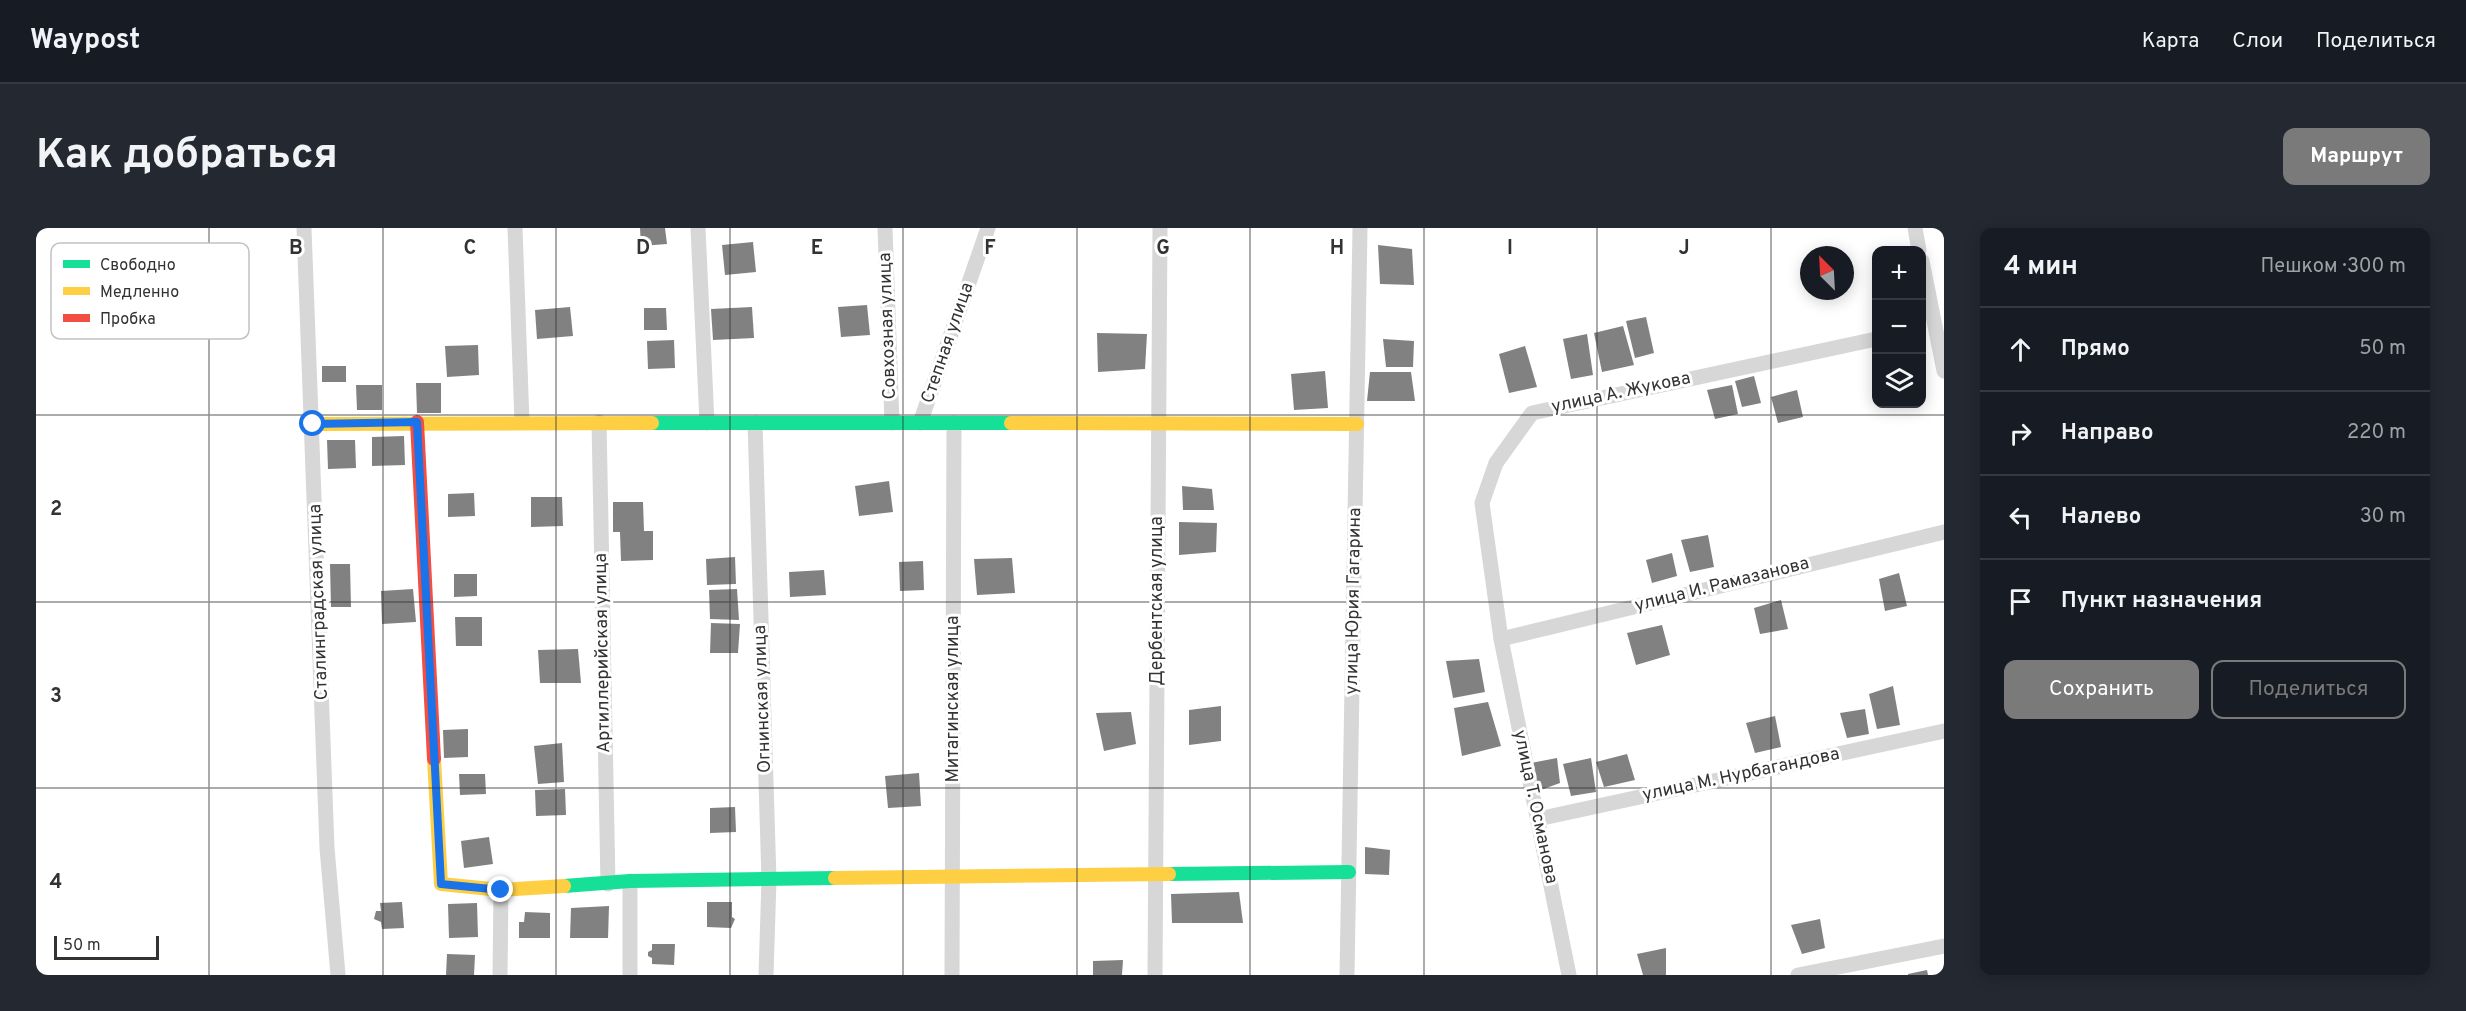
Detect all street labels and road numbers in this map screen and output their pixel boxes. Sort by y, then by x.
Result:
street label: Совхозная улица [874,252,902,400]
street label: Степная улица [917,279,979,407]
street label: улица А. Жукова [1549,367,1693,419]
street label: Сталинградская улица [304,503,334,701]
street label: улица Юрия Гагарина [1341,507,1367,695]
street label: Дербентская улица [1146,516,1169,686]
street label: улица И. Рамазанова [1632,552,1812,618]
street label: Артиллерийская улица [590,553,616,753]
street label: Митагинская улица [942,615,965,783]
street label: Огнинская улица [749,625,777,773]
street label: улица Т. Османова [1507,728,1563,886]
street label: улица М. Нурбагандова [1640,743,1842,807]

